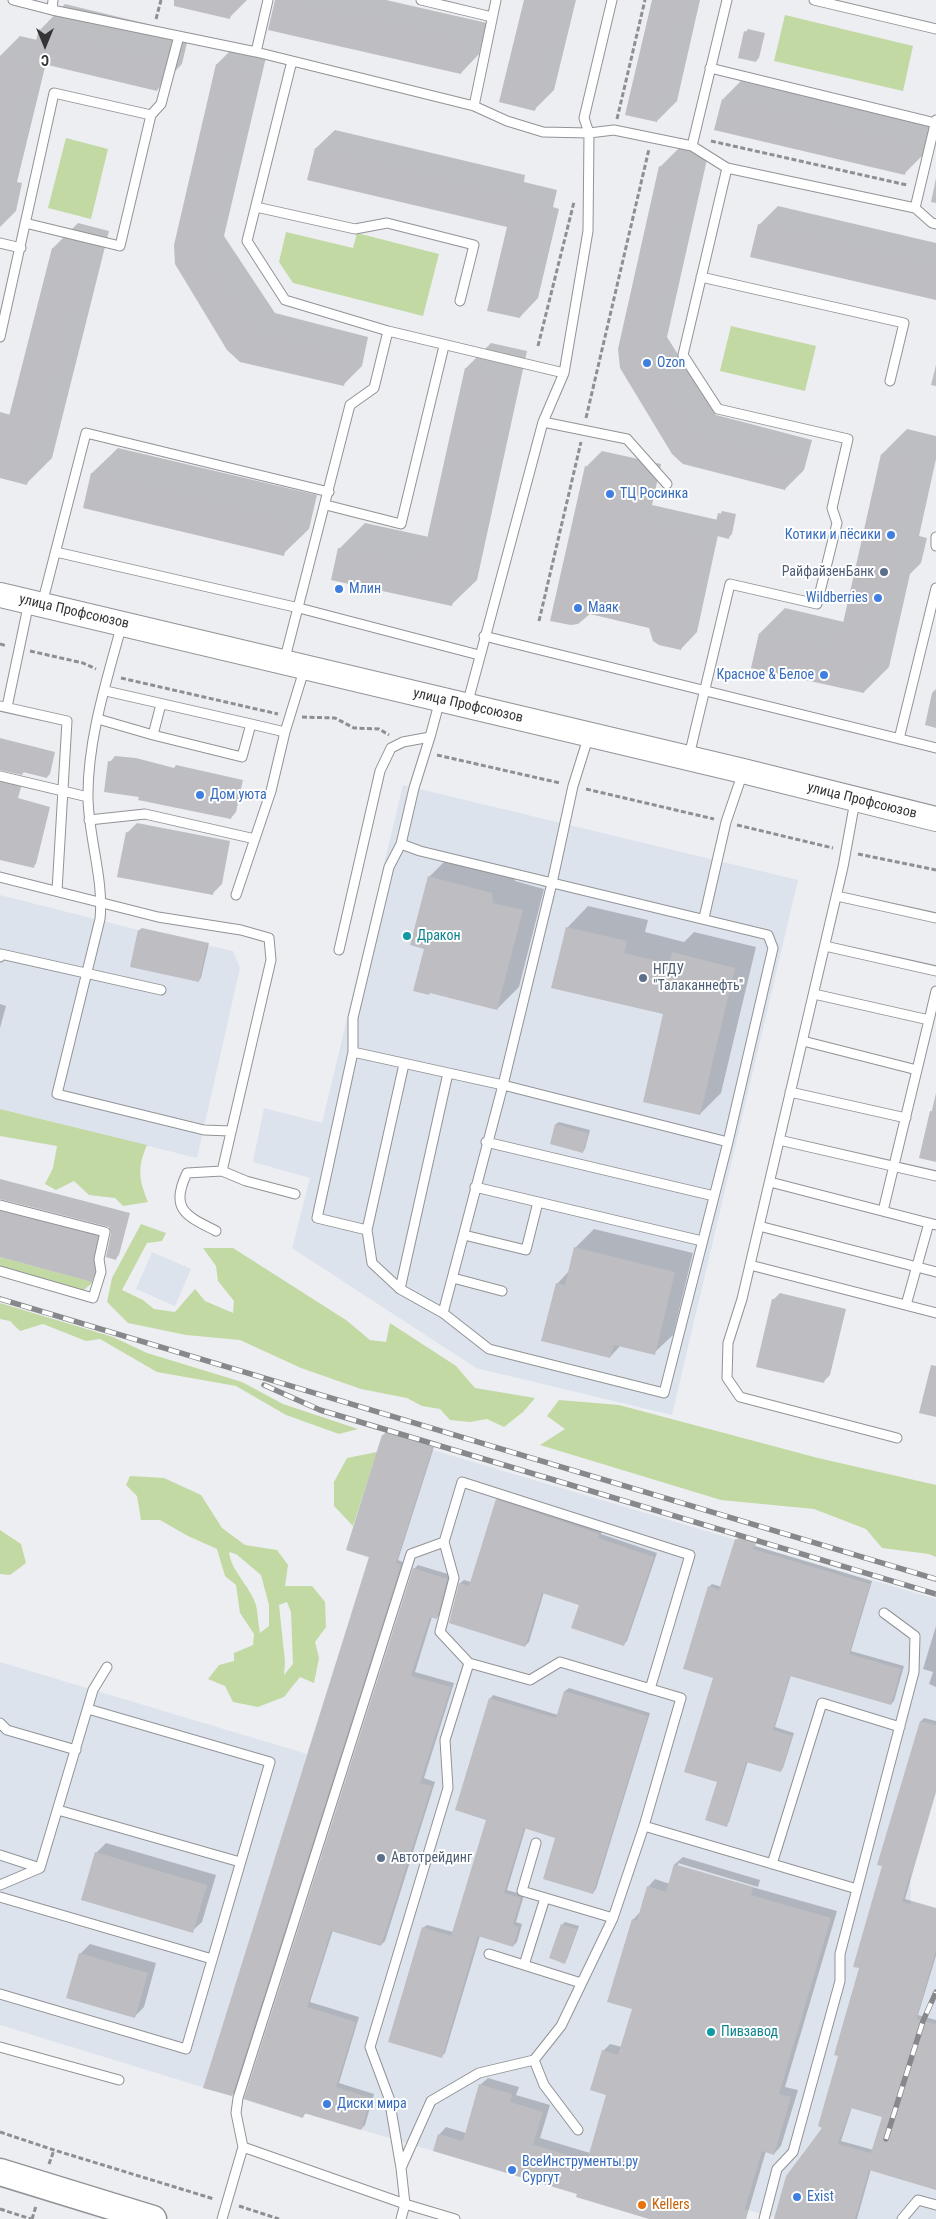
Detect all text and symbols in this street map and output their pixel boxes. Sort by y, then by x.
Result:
north arrow [20,20,70,70]
text: С [41,52,49,68]
place label: Ozon [657,355,685,371]
marker: Ozon [641,357,653,369]
place label: ТЦ Росинка [620,486,688,502]
marker: ТЦ Росинка [604,488,616,500]
place label: Котики и пёсики [785,527,881,543]
marker: Котики и пёсики [885,529,897,541]
place label: РайфайзенБанк [782,564,874,580]
marker: РайфайзенБанк [878,566,890,578]
place label: Млин [349,581,381,597]
marker: Млин [333,583,345,595]
place label: Wildberries [806,590,868,606]
street label: улица Профсоюзов [17,591,131,633]
marker: Wildberries [872,592,884,604]
place label: Маяк [588,600,619,616]
marker: Маяк [572,602,584,614]
place label: Красное & Белое [716,667,814,683]
marker: Красное & Белое [818,669,830,681]
street label: улица Профсоюзов [411,685,525,727]
street label: улица Профсоюзов [806,779,918,823]
place label: Дом уюта [210,787,267,803]
marker: Дом уюта [194,789,206,801]
place label: Дракон [417,928,461,944]
marker: Дракон [401,930,413,942]
place label: НГДУ "Талаканнефть" [653,962,743,994]
marker: НГДУ "Талаканнефть" [637,972,649,984]
place label: Автотрейдинг [391,1850,472,1866]
marker: Автотрейдинг [375,1852,387,1864]
place label: Пивзавод [721,2024,778,2040]
marker: Пивзавод [705,2026,717,2038]
place label: Диски мира [337,2096,407,2112]
marker: Диски мира [321,2098,333,2110]
place label: ВсеИнструменты.ру Сургут [522,2154,638,2186]
marker: ВсеИнструменты.ру Сургут [506,2164,518,2176]
place label: Exist [807,2189,834,2205]
marker: Exist [791,2191,803,2203]
place label: Kellers [652,2197,690,2213]
marker: Kellers [636,2199,648,2211]

